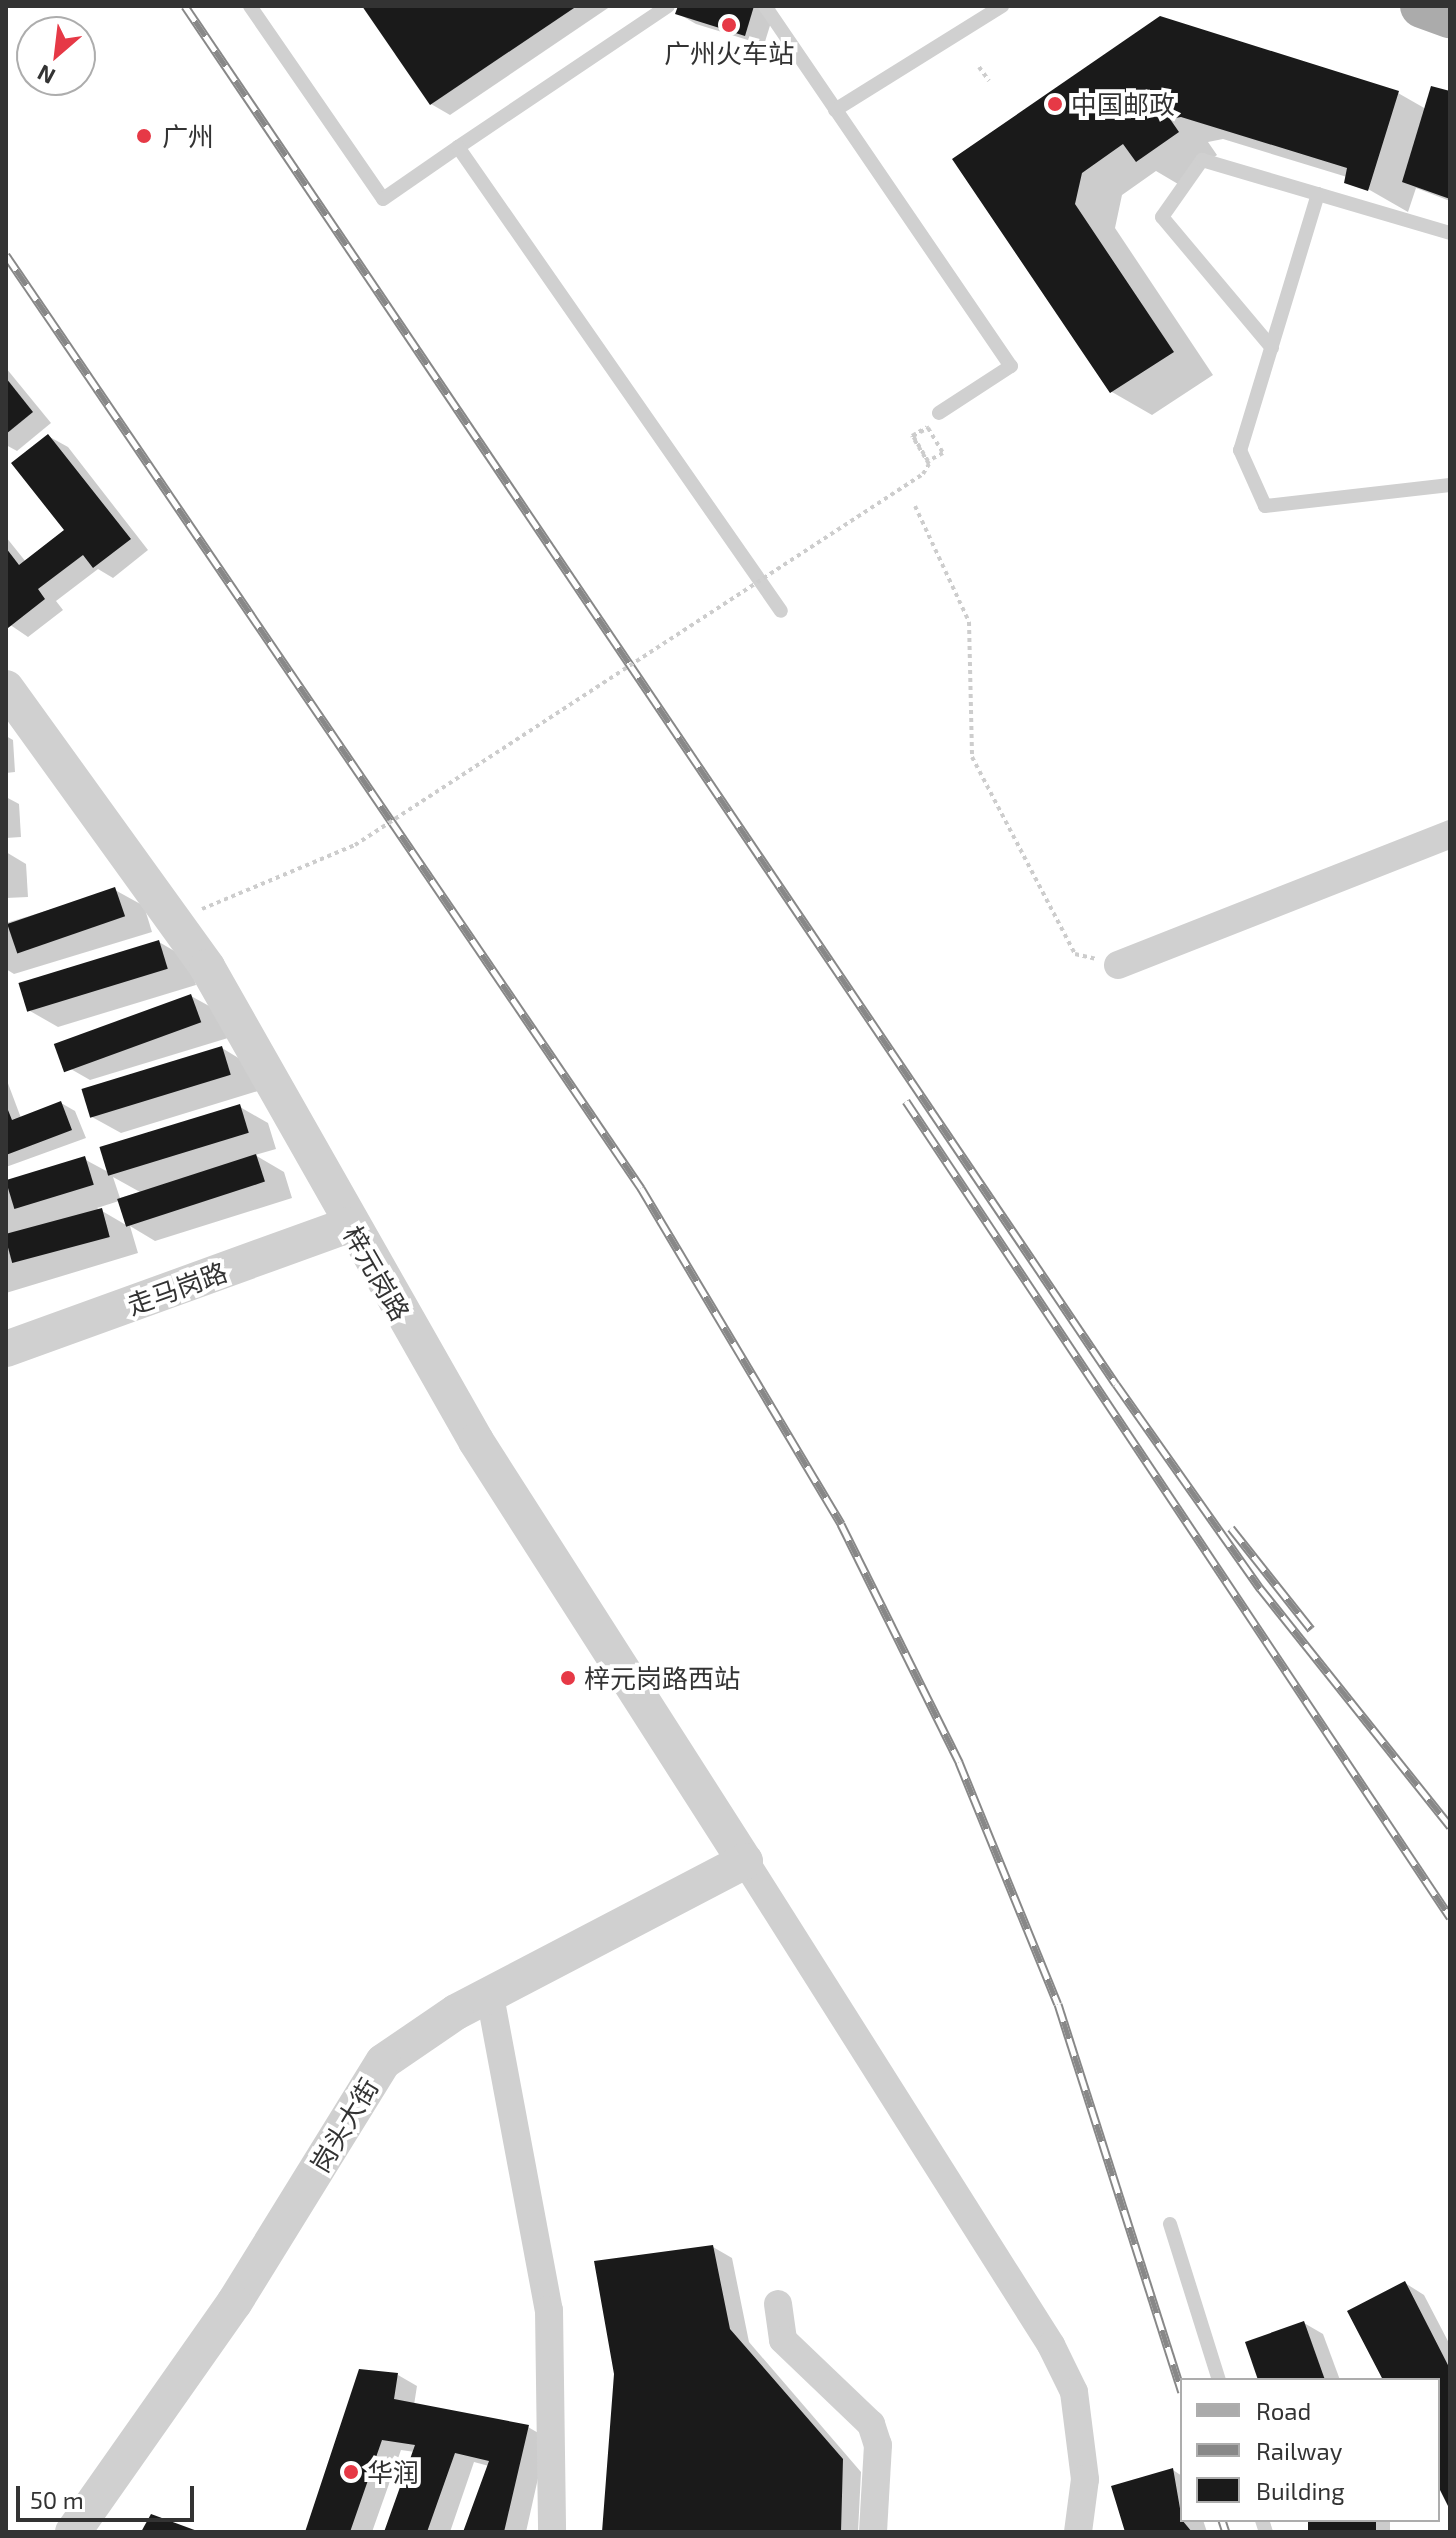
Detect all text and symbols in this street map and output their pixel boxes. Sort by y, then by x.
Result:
north arrow [16,16,96,96]
marker: 广州火车站 [720,16,738,34]
place label: 广州火车站 [664,37,794,69]
text: N [33,60,59,91]
place label: 中国邮政 [1071,88,1175,120]
marker: 中国邮政 [1046,95,1064,113]
place label: 广州 [162,120,214,152]
marker: 广州 [133,125,155,147]
street label: 梓元岗路 [337,1220,417,1326]
street label: 走马岗路 [123,1256,231,1320]
place label: 梓元岗路西站 [584,1662,740,1694]
marker: 梓元岗路西站 [559,1669,577,1687]
street label: 岗头大街 [304,2072,384,2178]
legend [1180,2378,1440,2522]
text: Road [1256,2396,1311,2425]
text: Railway [1256,2436,1342,2465]
place label: 华润 [367,2456,419,2488]
marker: 华润 [342,2463,360,2481]
scale bar [20,2470,198,2520]
text: Building [1256,2476,1345,2505]
text: 50 m [30,2485,84,2514]

